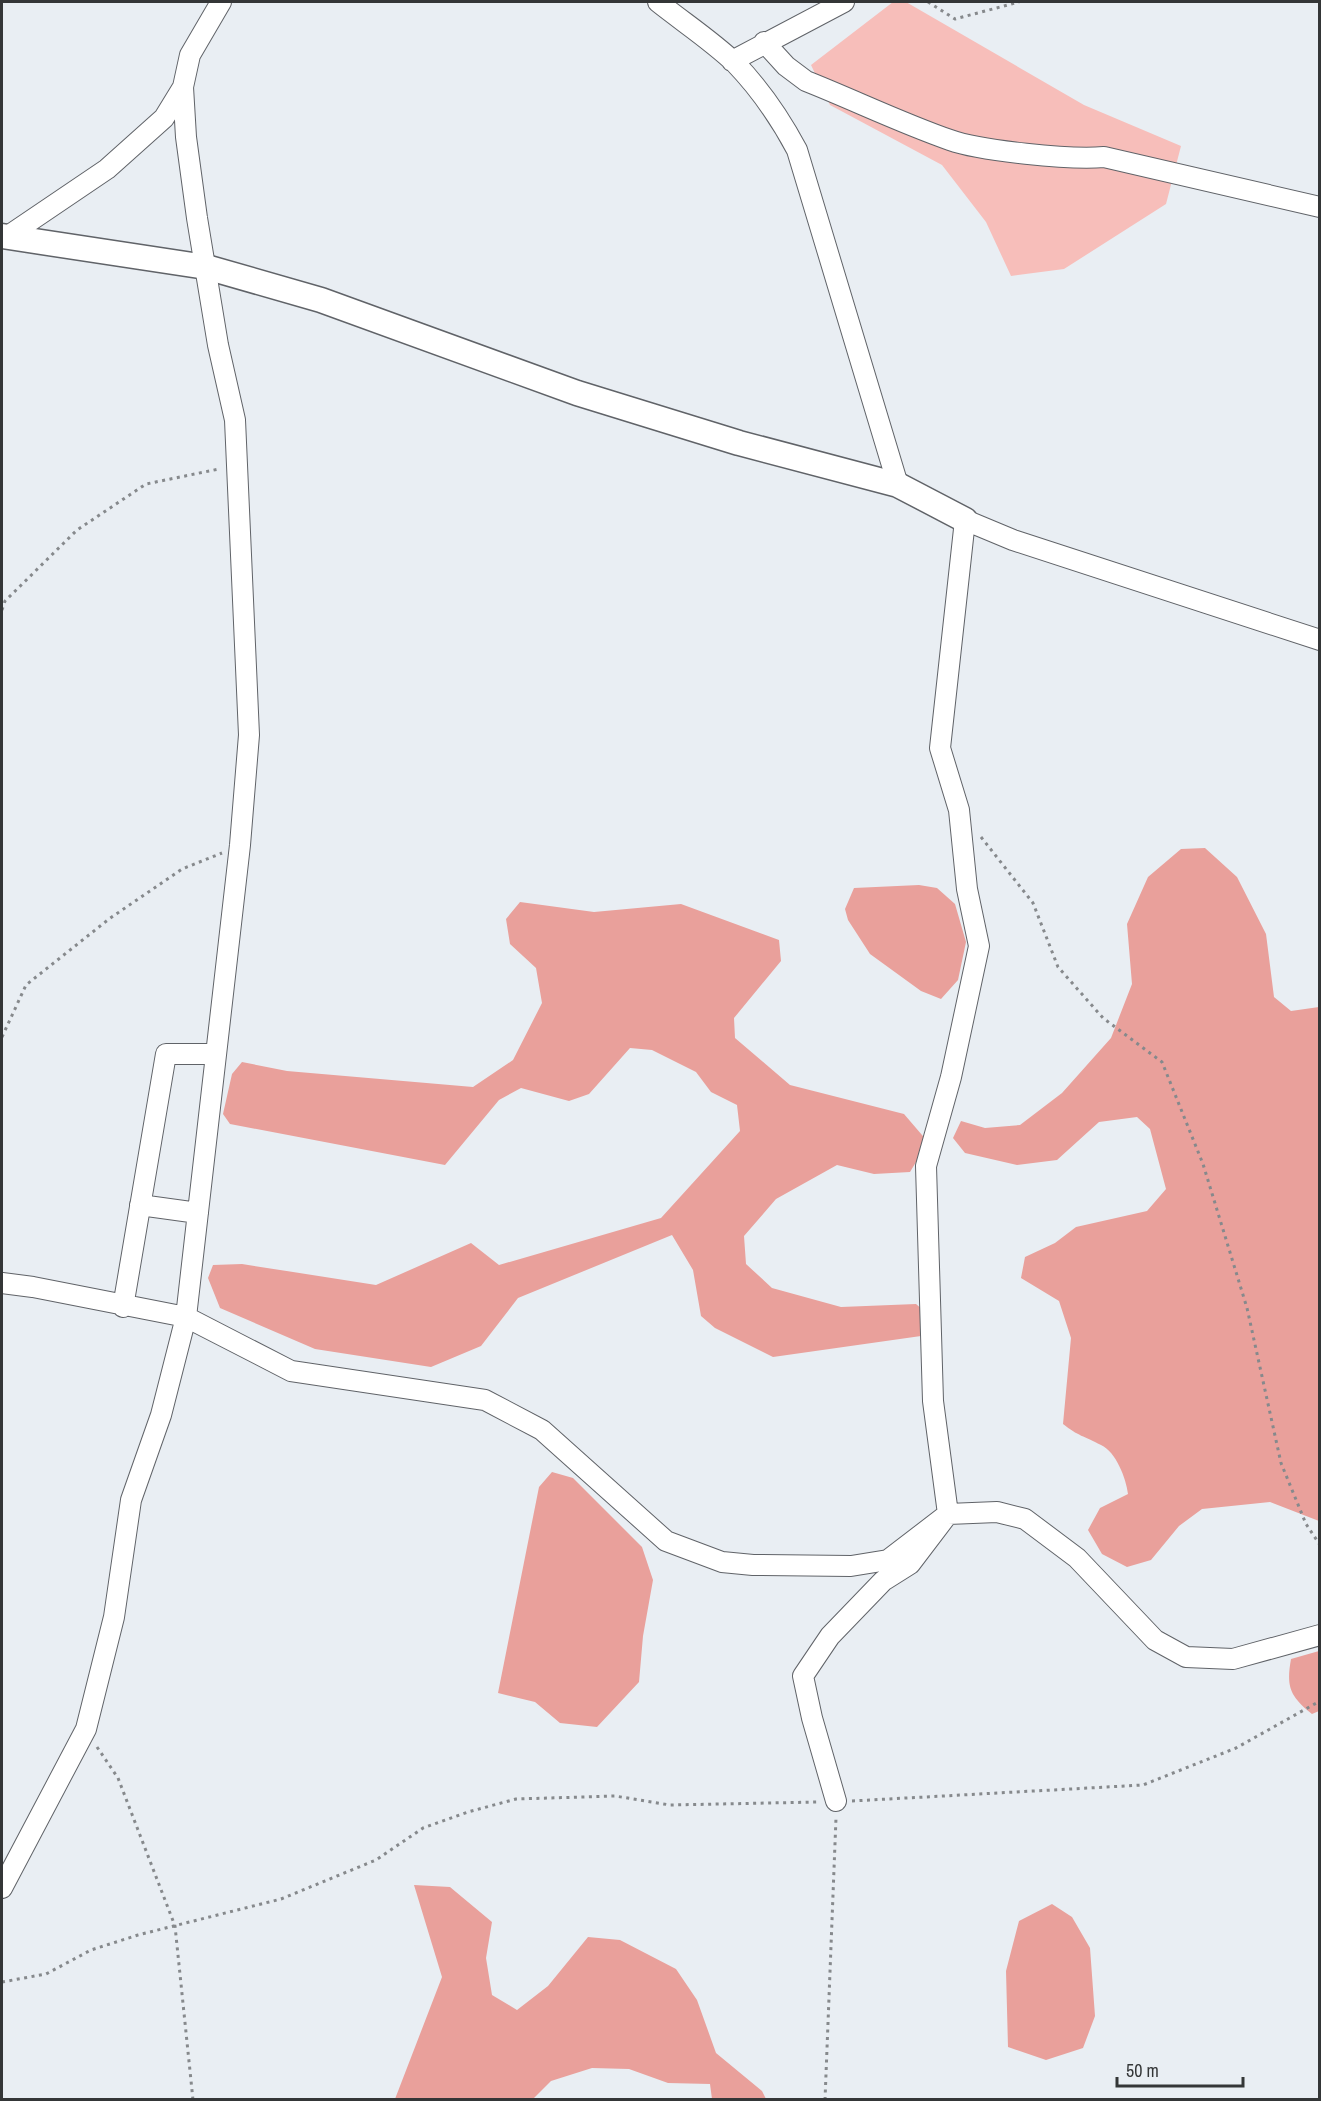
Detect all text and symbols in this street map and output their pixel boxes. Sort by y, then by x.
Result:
scale bar [1117,2050,1243,2088]
text: 50 m [1126,2058,1159,2083]

